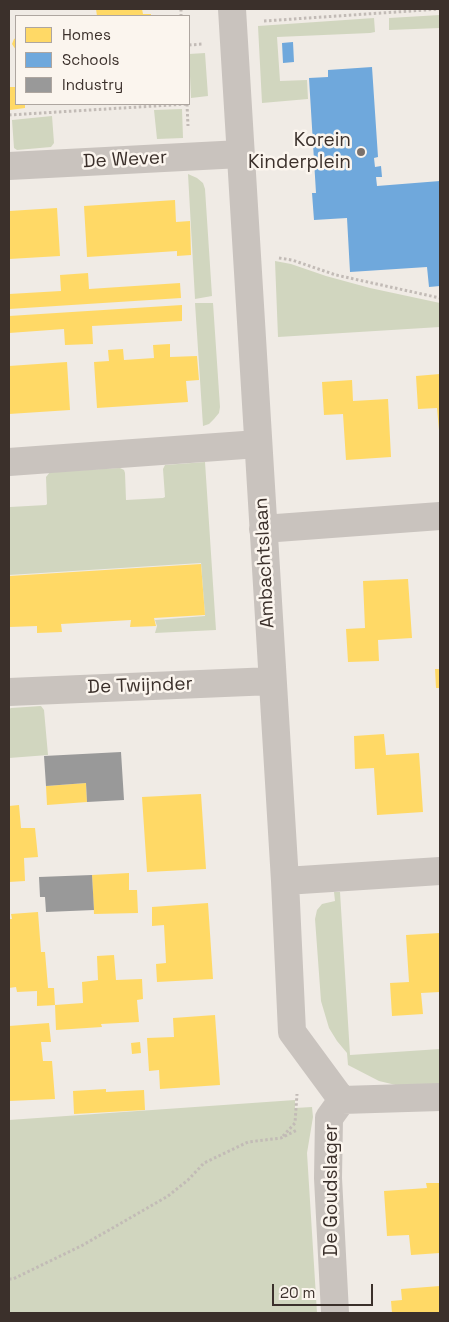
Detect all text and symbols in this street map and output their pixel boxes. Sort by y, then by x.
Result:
legend [15,15,190,105]
text: Homes [62,25,111,44]
text: Schools [62,50,119,69]
text: Industry [62,75,123,94]
place label: Korein Kinderplein [248,130,351,174]
street label: De Wever [82,146,168,174]
marker: Korein Kinderplein [355,146,367,158]
street label: Ambachtslaan [250,497,280,629]
street label: De Twijnder [87,673,193,699]
street label: De Goudslager [321,1124,343,1256]
scale bar [274,1274,375,1306]
text: 20 m [280,1283,315,1302]

